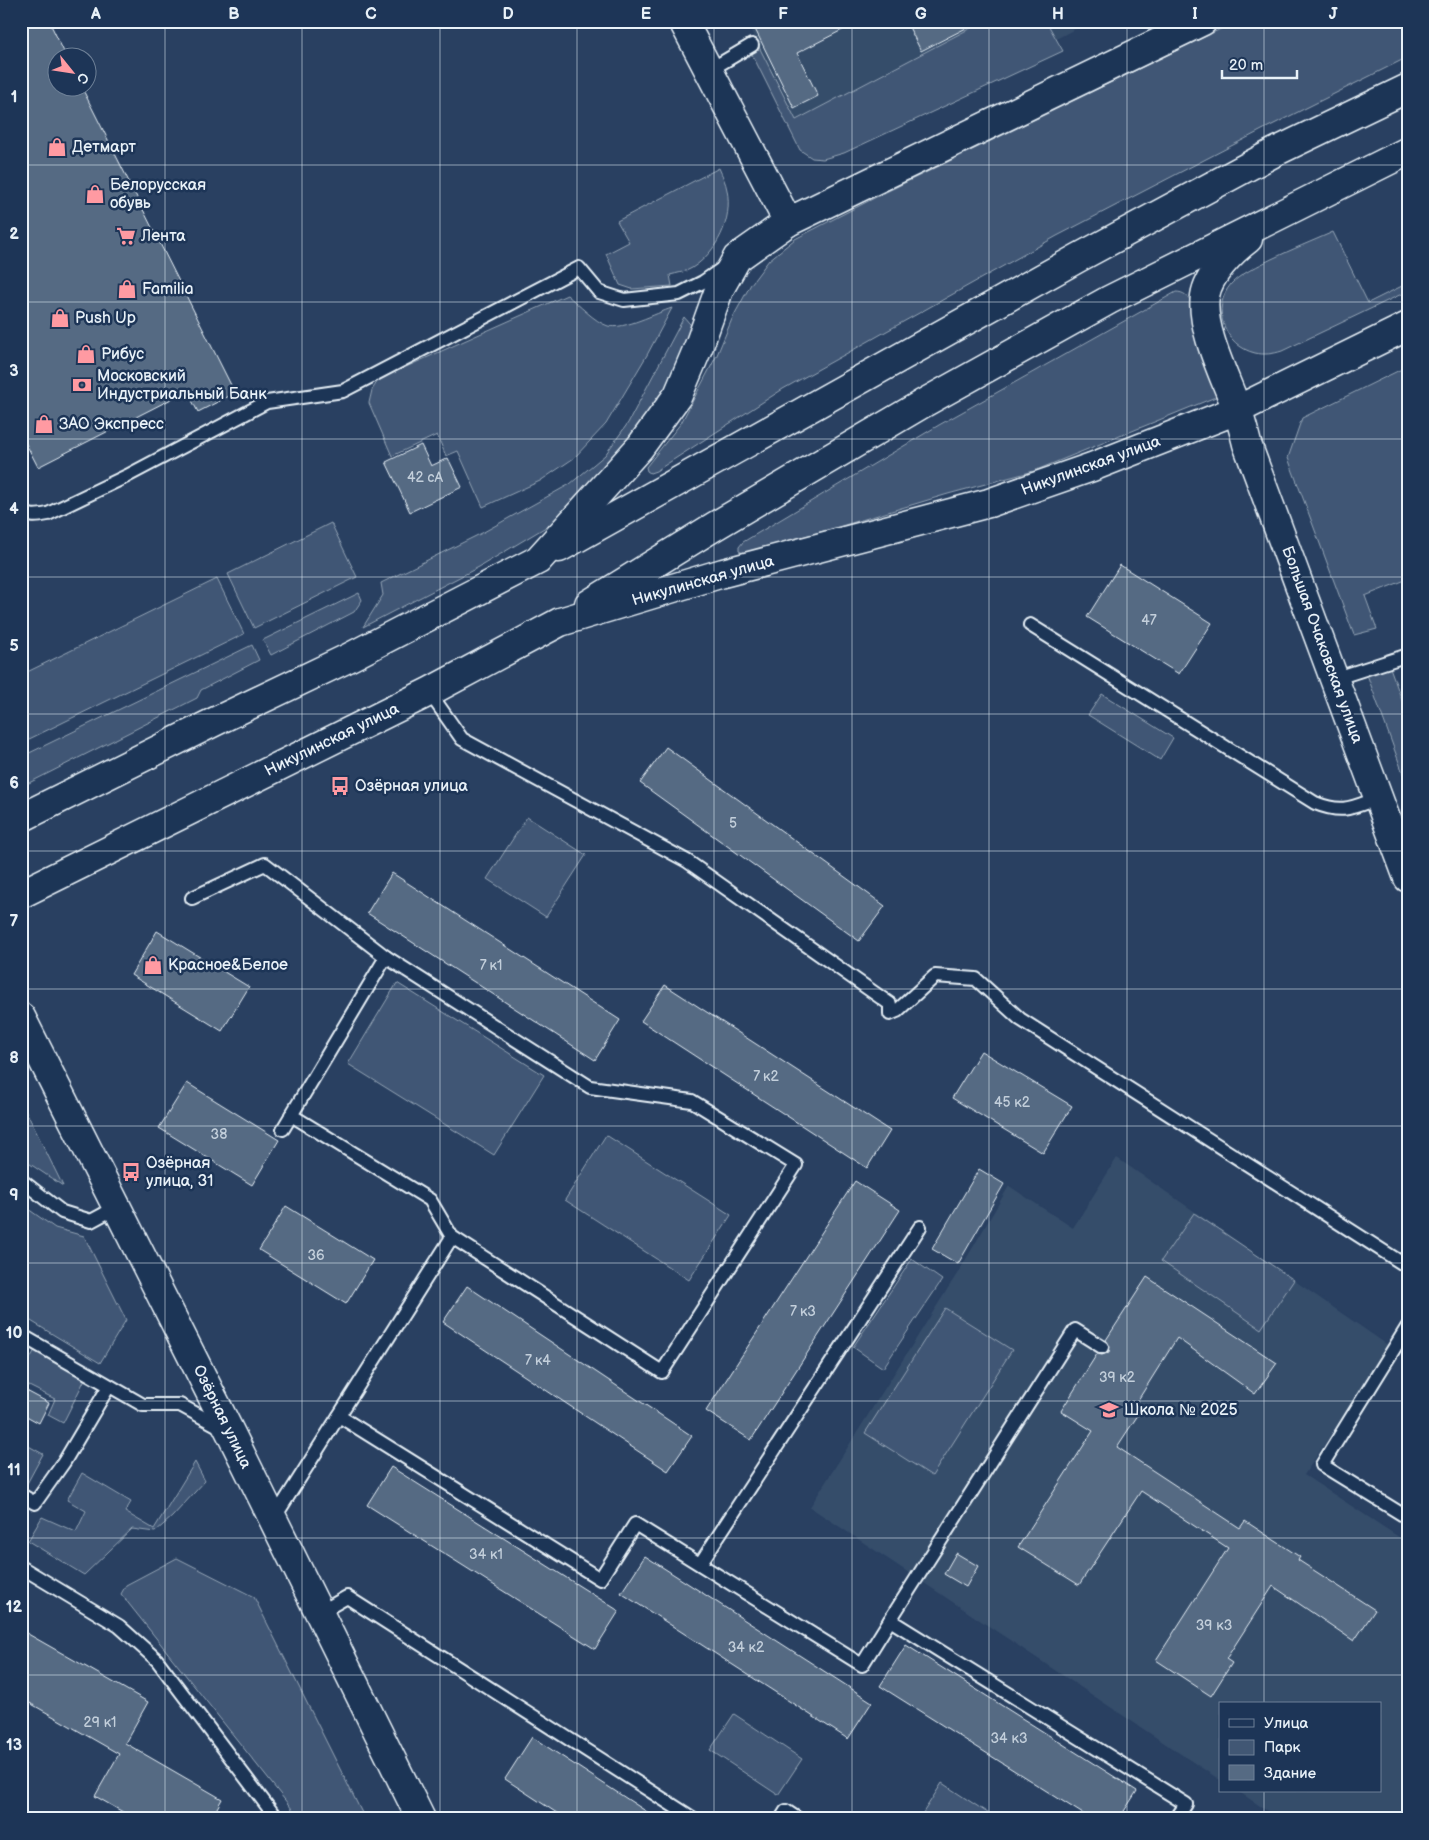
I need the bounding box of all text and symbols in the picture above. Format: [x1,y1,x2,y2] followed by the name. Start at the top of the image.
[90,5,101,24] text: A
[228,5,240,24] text: B
[365,5,377,24] text: C
[502,5,514,24] text: D
[641,5,651,24] text: E
[778,5,788,24] text: F
[915,5,927,24] text: G
[1052,5,1064,24] text: H
[1192,5,1198,24] text: I
[1329,5,1338,24] text: J
[48,48,98,98] north arrow
[1222,48,1296,80] scale bar
[1229,56,1263,75] text: 20 m
[73,70,93,87] text: С
[11,88,17,107] text: 1
[46,136,68,158] shop icon: Детмарт
[72,138,136,157] place label: Детмарт
[110,176,206,213] place label: Белорусская обувь
[84,183,106,205] shop icon: Белорусская обувь
[9,225,19,244] text: 2
[115,225,137,247] supermarket icon: Лента
[140,227,186,246] place label: Лента
[116,278,138,300] shop icon: Familia
[142,280,193,299] place label: Familia
[49,307,71,329] shop icon: Push Up
[75,309,136,328] place label: Push Up
[75,343,97,365] shop icon: Рибус
[101,345,144,364] place label: Рибус
[9,362,19,381] text: 3
[97,367,267,404] place label: Московский Индустриальный Банк
[71,374,93,396] bank icon: Московский Индустриальный Банк
[33,413,55,435] shop icon: ЗАО Экспресс
[59,415,164,434] place label: ЗАО Экспресс
[1019,432,1164,500] street label: Никулинская улица
[407,469,443,486] house number: 42 сА
[9,500,19,519] text: 4
[1277,544,1367,747] street label: Большая Очаковская улица
[630,551,777,610] street label: Никулинская улица
[1141,612,1157,629] house number: 47
[9,637,19,656] text: 5
[262,699,403,781] street label: Никулинская улица
[9,774,19,793] text: 6
[329,775,351,797] bus stop icon: Озёрная улица
[355,777,469,796] place label: Озёрная улица
[729,815,737,832] house number: 5
[10,912,19,931] text: 7
[142,954,164,976] shop icon: Красное&Белое
[168,956,288,975] place label: Красное&Белое
[480,957,502,974] house number: 7 к1
[9,1049,19,1068] text: 8
[753,1068,779,1085] house number: 7 к2
[994,1094,1031,1111] house number: 45 к2
[211,1126,227,1143] house number: 38
[146,1154,214,1191] place label: Озёрная улица, 31
[120,1161,142,1183] bus stop icon: Озёрная улица, 31
[9,1186,19,1205] text: 9
[307,1247,325,1264] house number: 36
[790,1303,816,1320] house number: 7 к3
[6,1324,22,1343] text: 10
[525,1352,551,1369] house number: 7 к4
[189,1362,256,1472] street label: Озёрная улица
[1099,1369,1136,1386] house number: 39 к2
[1098,1399,1120,1421] school or university icon: Школа № 2025
[1124,1401,1238,1420] place label: Школа № 2025
[7,1461,21,1480] text: 11
[469,1546,503,1563] house number: 34 к1
[6,1598,23,1617] text: 12
[1196,1617,1232,1634] house number: 39 к3
[728,1639,765,1656] house number: 34 к2
[1219,1702,1382,1792] legend
[84,1714,117,1731] house number: 29 к1
[1264,1714,1309,1733] text: Улица
[991,1730,1028,1747] house number: 34 к3
[6,1736,22,1755] text: 13
[1264,1738,1301,1757] text: Парк
[1264,1764,1316,1783] text: Здание

